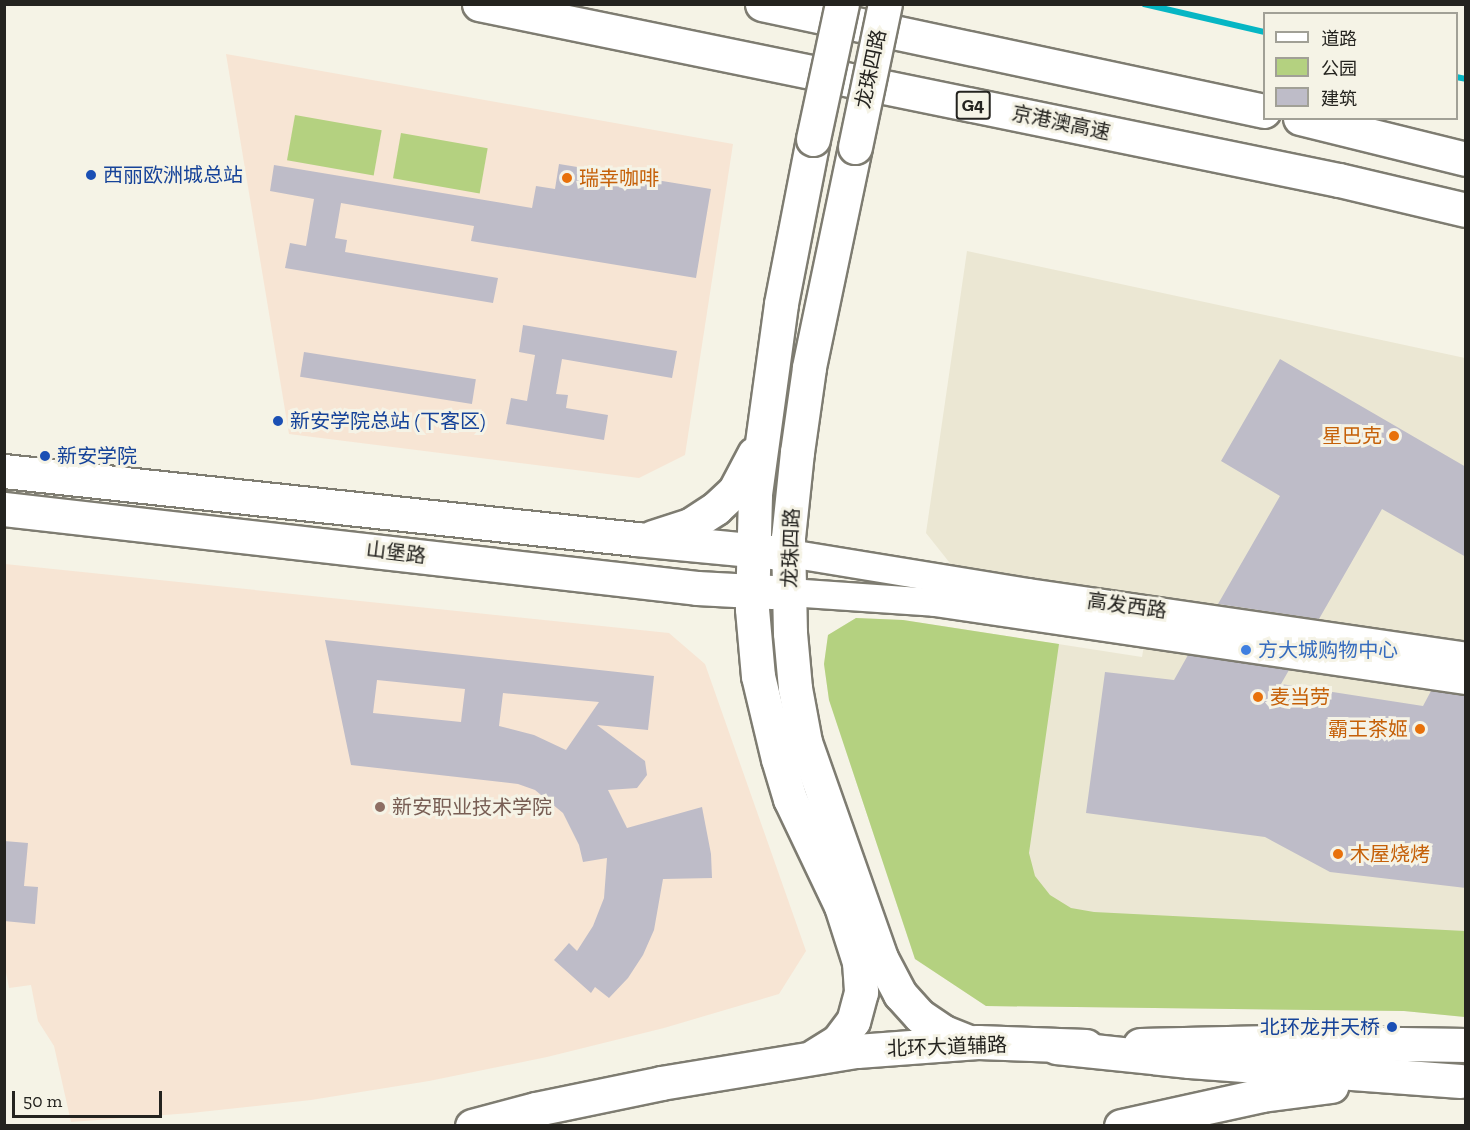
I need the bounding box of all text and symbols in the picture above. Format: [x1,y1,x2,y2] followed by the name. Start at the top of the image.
[1263,12,1458,120] legend
[851,27,891,111] street label: 龙珠四路
[1321,28,1357,50] text: 道路
[1321,58,1357,80] text: 公园
[1321,88,1357,110] text: 建筑
[955,90,991,120] road number: G4
[1010,101,1112,145] street label: 京港澳高速
[103,163,243,187] place label: 西丽欧洲城总站
[579,166,659,190] place label: 瑞幸咖啡
[84,168,98,182] marker: 西丽欧洲城总站
[560,171,574,185] marker: 瑞幸咖啡
[290,409,486,433] place label: 新安学院总站 (下客区)
[271,414,285,428] marker: 新安学院总站 (下客区)
[1322,424,1382,448] place label: 星巴克
[1387,429,1401,443] marker: 星巴克
[57,444,137,468] place label: 新安学院
[38,449,52,463] marker: 新安学院
[778,508,804,588] street label: 龙珠四路
[365,537,427,569] street label: 山堡路
[1086,589,1168,623] street label: 高发西路
[1258,638,1398,662] place label: 方大城购物中心
[1239,643,1253,657] marker: 方大城购物中心
[1270,685,1330,709] place label: 麦当劳
[1251,690,1265,704] marker: 麦当劳
[1328,717,1408,741] place label: 霸王茶姬
[1413,722,1427,736] marker: 霸王茶姬
[392,795,552,819] place label: 新安职业技术学院
[373,800,387,814] marker: 新安职业技术学院
[1350,842,1430,866] place label: 木屋烧烤
[1331,847,1345,861] marker: 木屋烧烤
[1260,1015,1380,1039] place label: 北环龙井天桥
[1385,1020,1399,1034] marker: 北环龙井天桥
[887,1033,1007,1061] street label: 北环大道辅路
[15,1079,165,1117] scale bar
[23,1090,62,1112] text: 50 m

